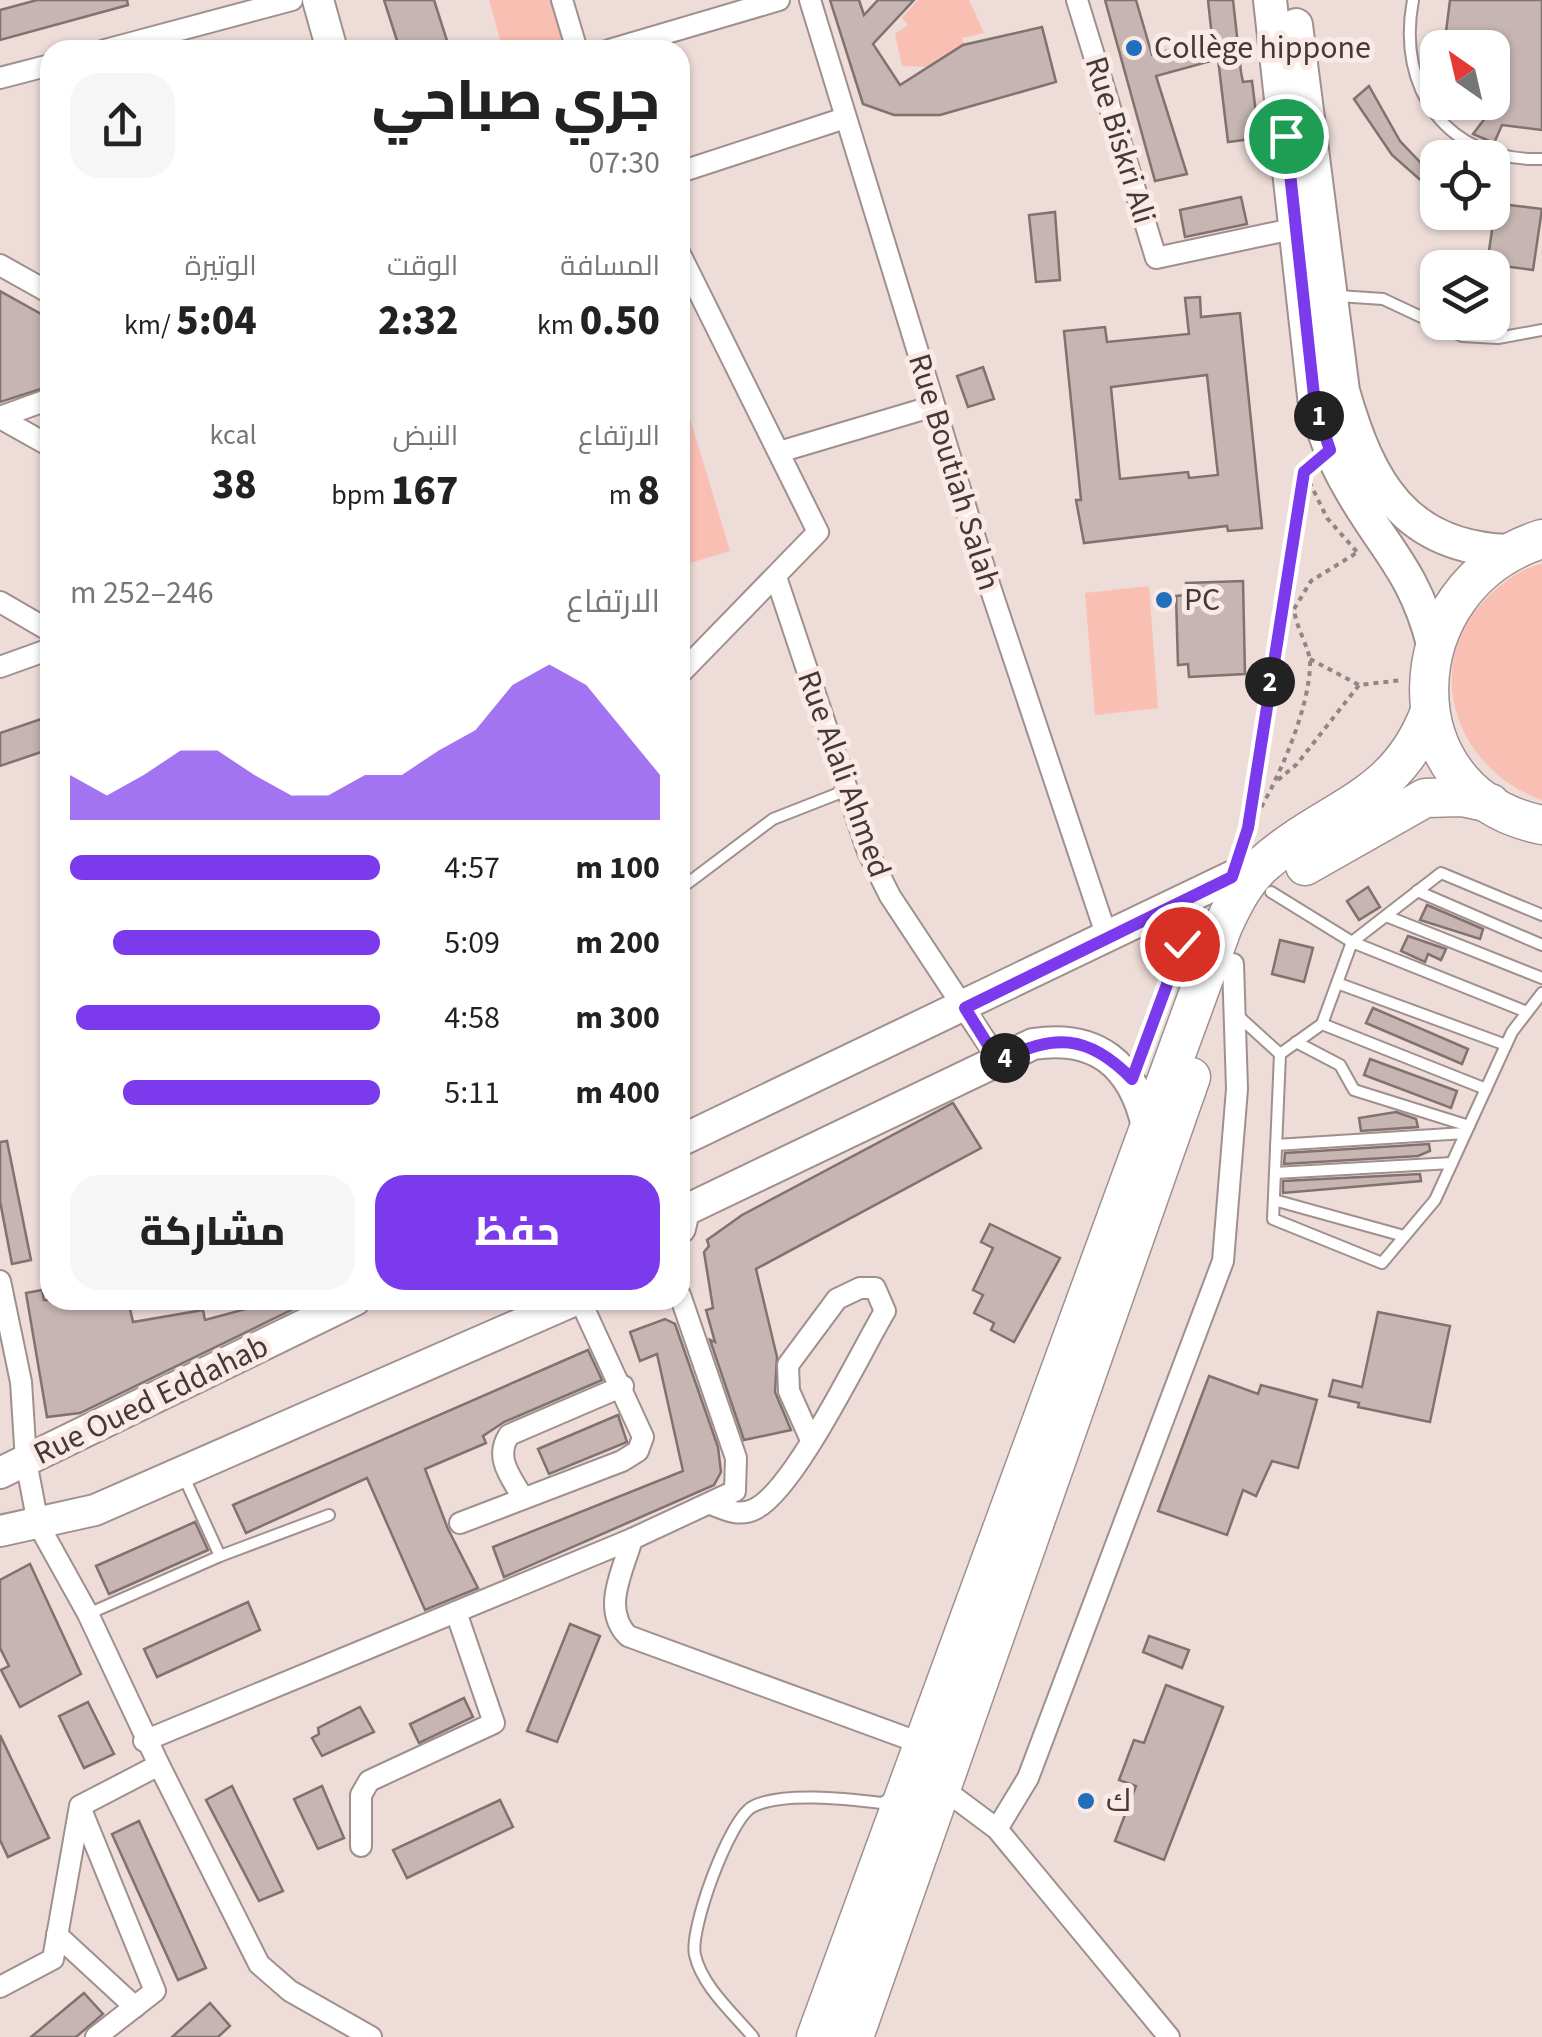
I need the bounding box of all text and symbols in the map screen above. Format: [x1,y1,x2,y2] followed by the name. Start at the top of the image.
[1154,25,1371,71] place label: Collège hippone
[1420,30,1510,120] north arrow
[1420,30,1510,340] map controls
[1123,37,1145,59] marker: Collège hippone
[1073,51,1167,229] street label: Rue Biskri Ali
[372,63,660,141] text: جري صباحي
[70,73,175,178] button: share
[1244,94,1329,179] pin
[1259,109,1314,164] icon: arrive
[588,140,660,186] text: 07:30
[1420,140,1510,230] button: locate
[185,246,257,286] text: الوتيرة
[387,246,458,286] text: الوقت
[560,246,660,286] text: المسافة
[1420,250,1510,340] button: layers
[176,291,257,351] text: 5:04
[378,291,458,351] text: 2:32
[580,291,660,351] text: 0.50
[124,305,176,345] text: /km
[537,305,580,345] text: km
[896,348,1012,596] street label: Rue Boutiah Salah
[1294,391,1344,441] pin: 1
[1312,396,1326,436] text: 1
[210,415,257,455] text: kcal
[392,416,458,456] text: النبض
[578,416,660,456] text: الارتفاع
[212,455,257,515] text: 38
[391,461,458,521] text: 167
[638,461,660,521] text: 8
[331,475,391,515] text: bpm
[609,475,638,515] text: m
[70,570,214,616] text: 246–252 m
[1184,577,1220,623] place label: PC
[566,579,660,625] text: الارتفاع
[1153,589,1175,611] marker: PC
[1245,657,1295,707] pin: 2
[1263,662,1277,702] text: 2
[785,664,903,884] street label: Rue Alali Ahmed
[444,845,500,891] text: 4:57
[575,845,660,891] text: 100 m
[1140,902,1225,987] pin
[1155,917,1210,972] icon: check
[444,920,500,966] text: 5:09
[575,920,660,966] text: 200 m
[444,995,500,1041] text: 4:58
[575,995,660,1041] text: 300 m
[980,1033,1030,1083] pin: 4
[998,1038,1012,1078] text: 4
[444,1070,500,1116] text: 5:11
[575,1070,660,1116] text: 400 m
[70,1175,355,1290] button: مشاركة
[375,1175,660,1290] button: حفظ
[26,1323,276,1477] street label: Rue Oued Eddahab
[1106,1778,1131,1824] place label: ك
[1075,1790,1097,1812] marker: ك

